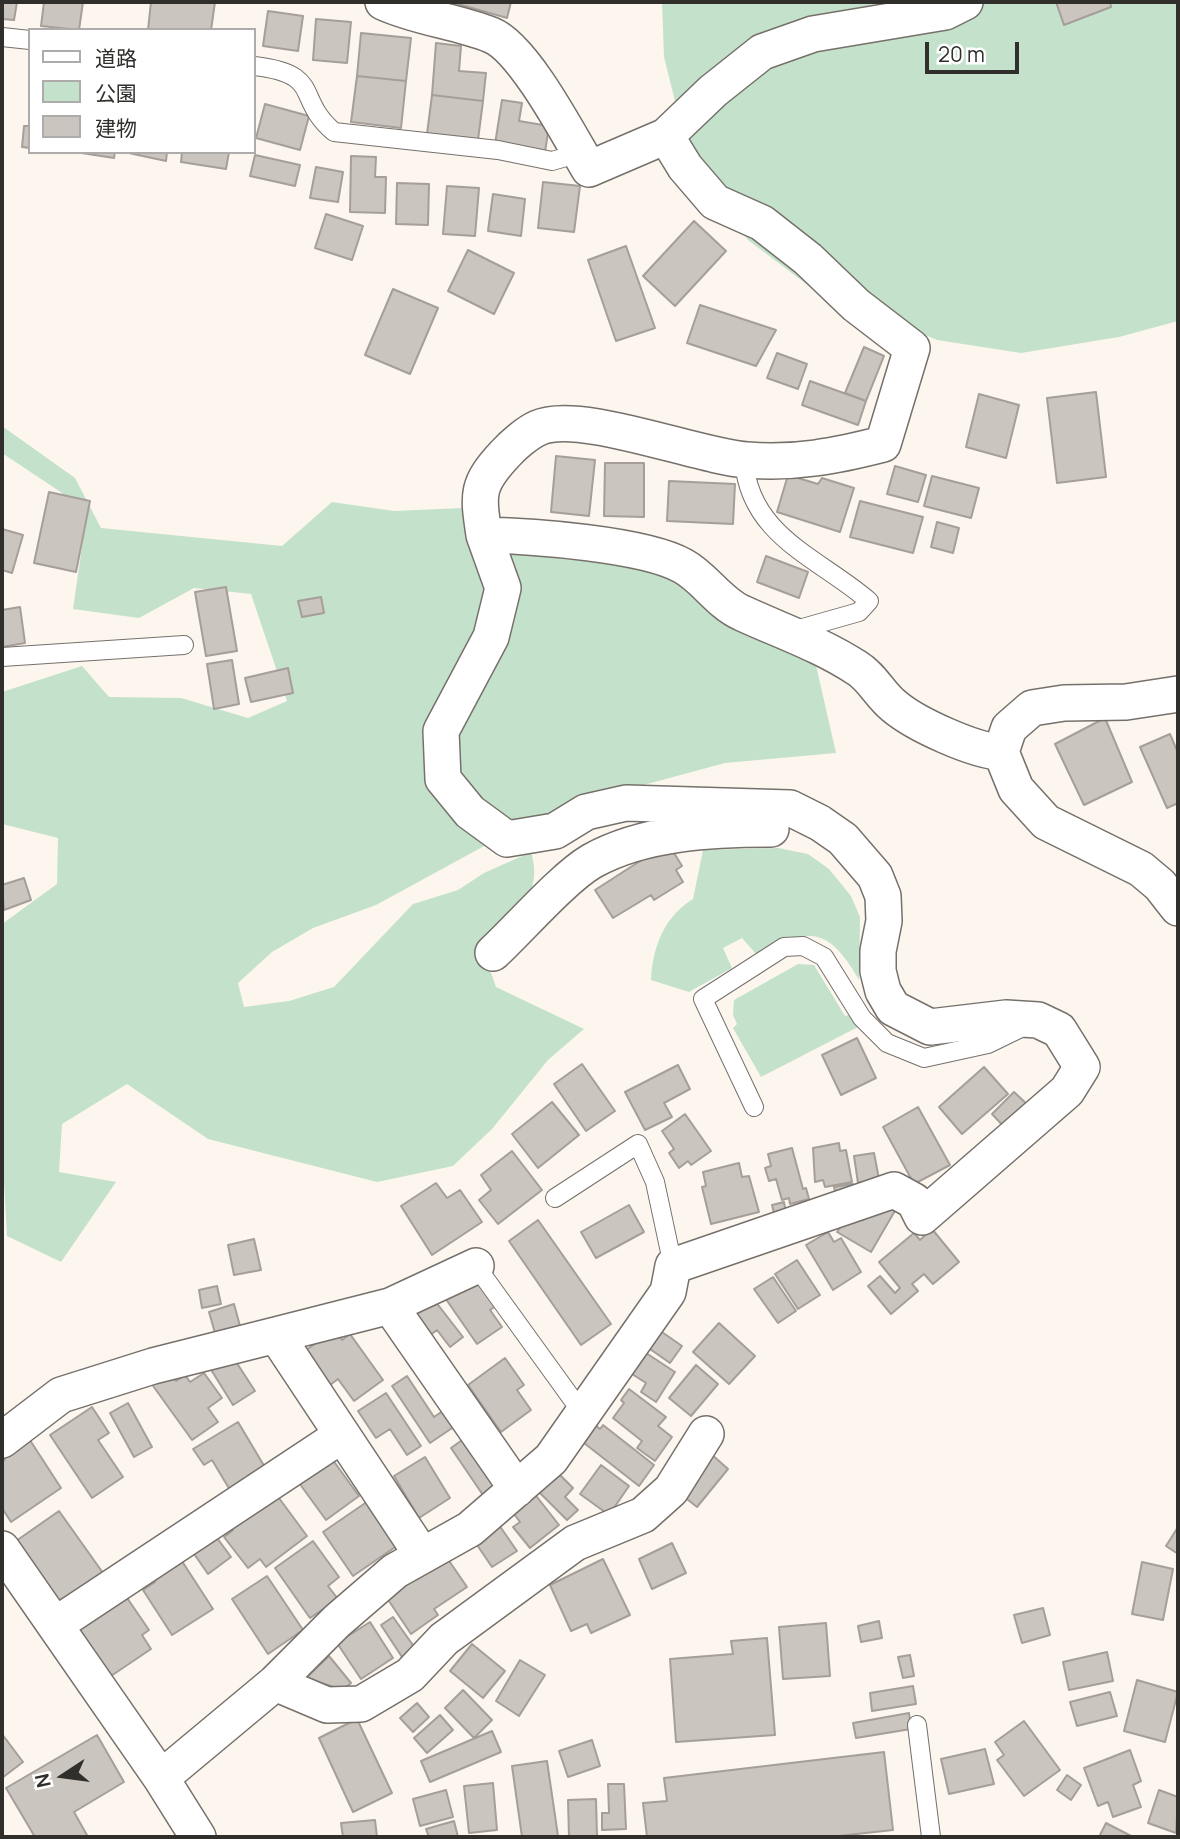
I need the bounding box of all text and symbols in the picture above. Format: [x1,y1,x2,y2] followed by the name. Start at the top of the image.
[28,28,256,154] legend
[928,28,1023,72] scale bar
[938,40,985,68] text: 20 m
[95,44,137,72] text: 道路
[95,79,137,107] text: 公園
[95,114,137,142] text: 建物
[28,1741,98,1811] north arrow
[28,1771,57,1790] text: N

